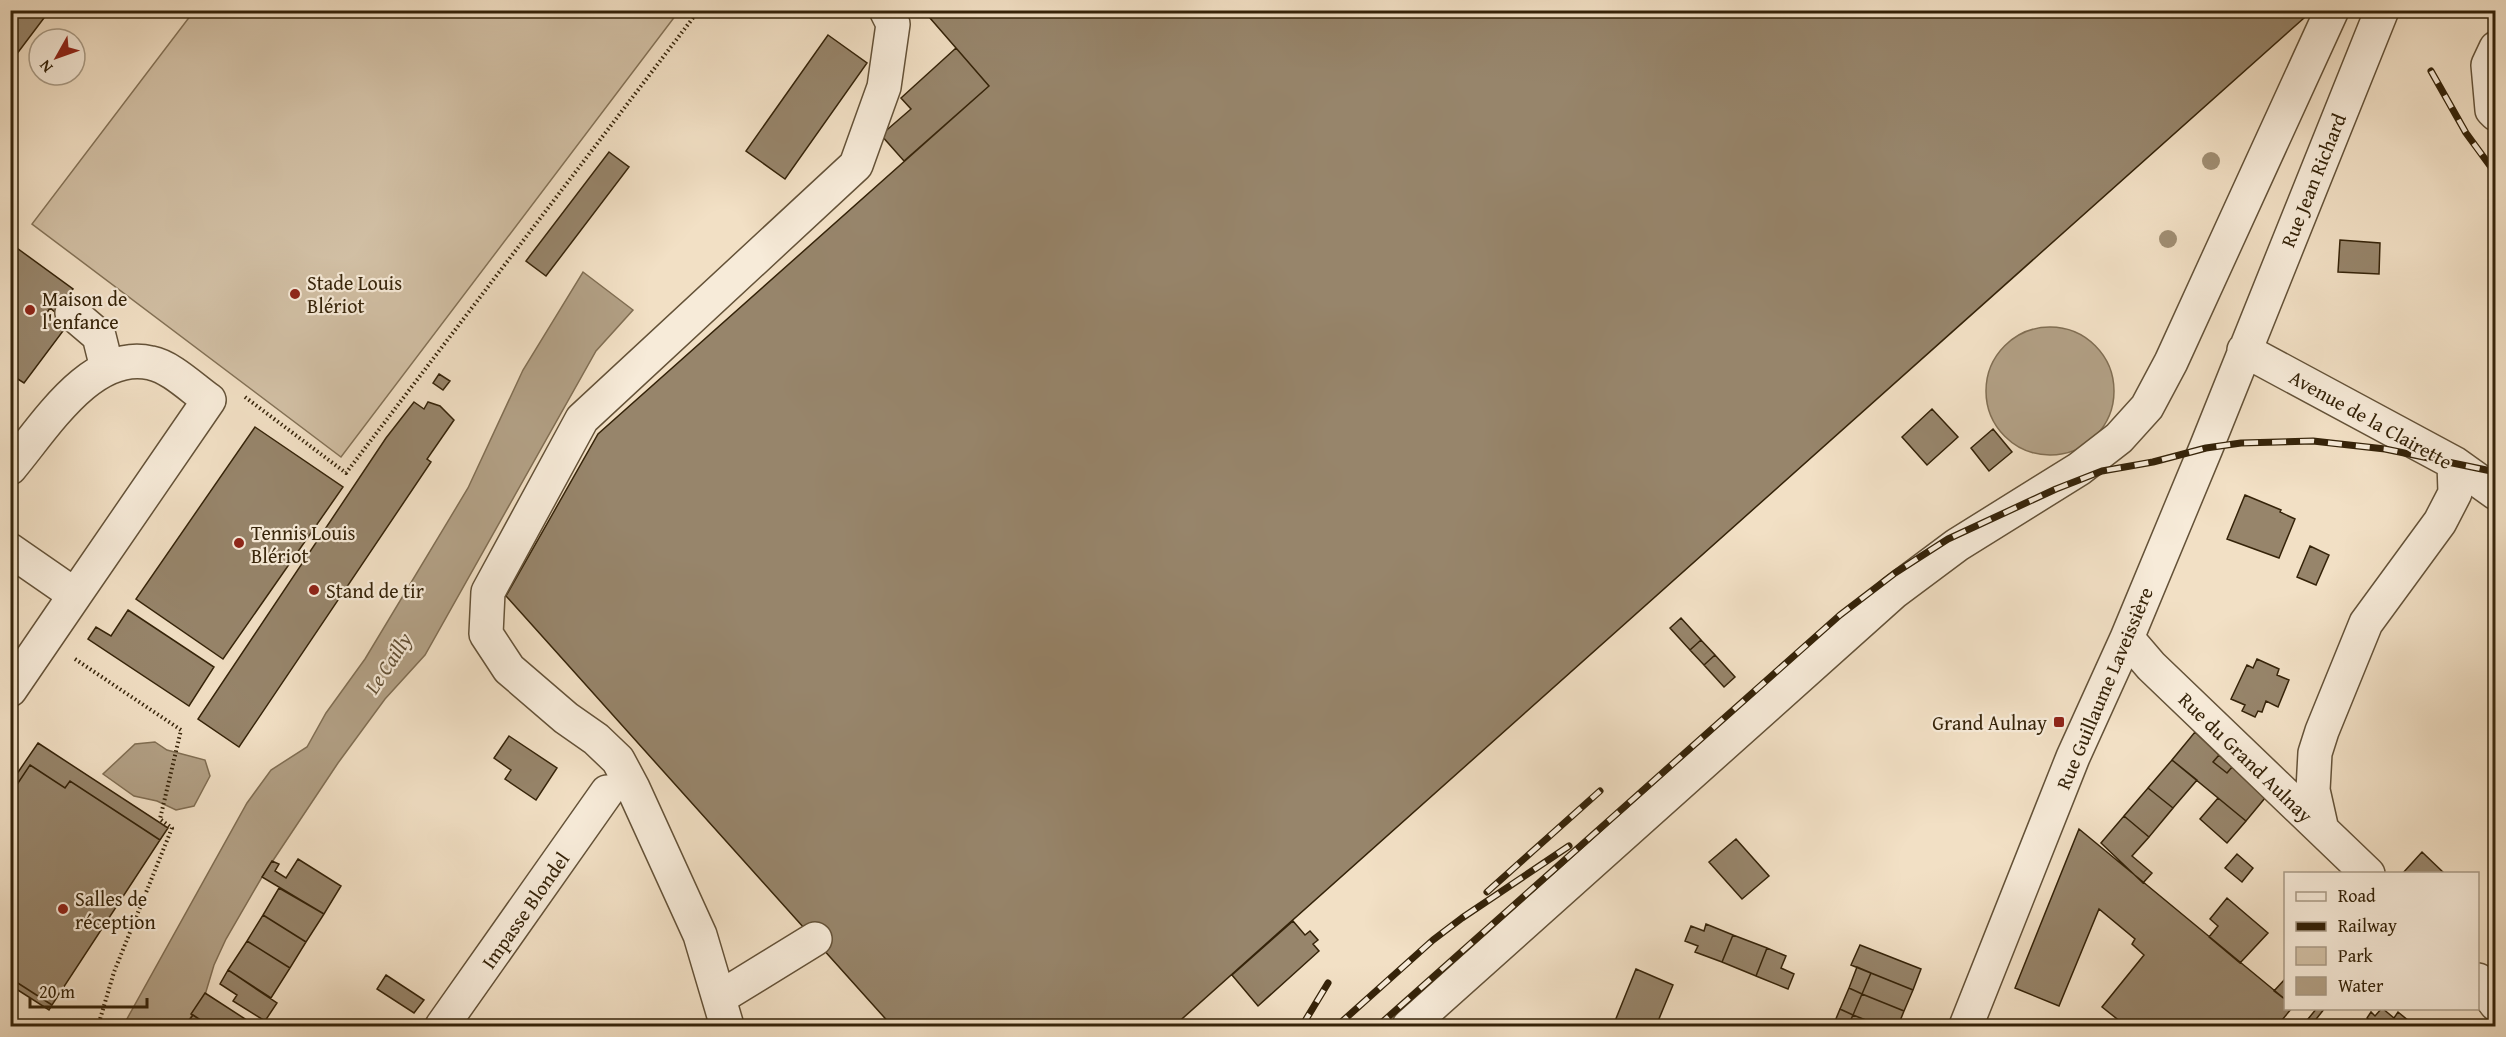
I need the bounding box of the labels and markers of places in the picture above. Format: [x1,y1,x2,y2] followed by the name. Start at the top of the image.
[307,268,402,320] place label: Stade Louis Blériot
[42,284,127,336] place label: Maison de l'enfance
[288,287,302,301] marker: Stade Louis Blériot
[23,303,37,317] marker: Maison de l'enfance
[251,518,356,570] place label: Tennis Louis Blériot
[232,536,246,550] marker: Tennis Louis Blériot
[326,576,424,605] place label: Stand de tir
[307,583,321,597] marker: Stand de tir
[1932,708,2047,737] place label: Grand Aulnay
[2052,715,2066,729] marker: Grand Aulnay
[75,884,156,936] place label: Salles de réception
[56,902,70,916] marker: Salles de réception

